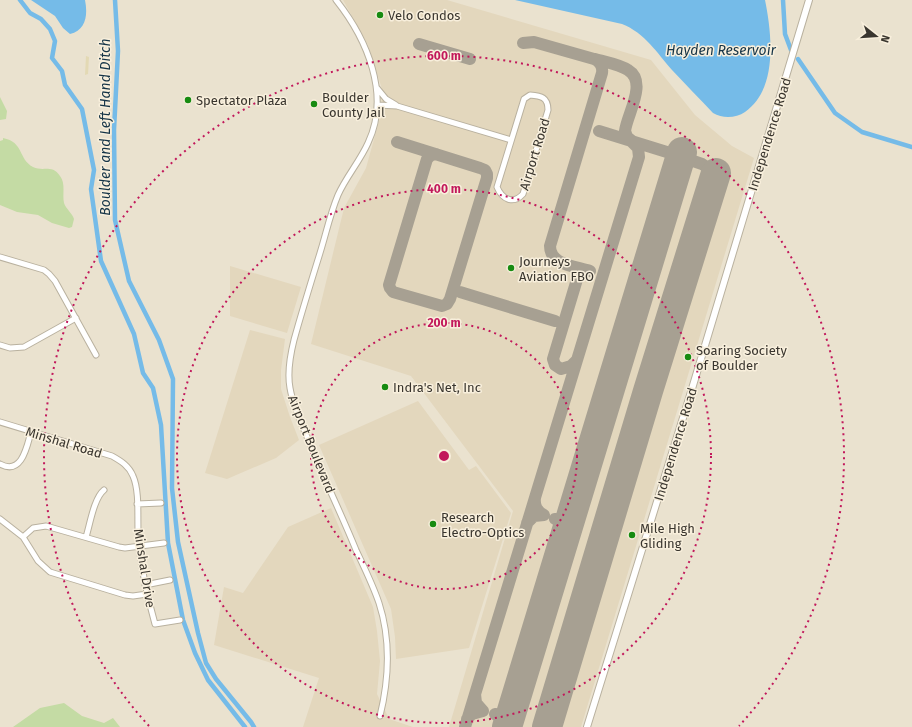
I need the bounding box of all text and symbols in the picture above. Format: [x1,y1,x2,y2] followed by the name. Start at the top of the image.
[388,8,460,23] place label: Velo Condos
[375,10,385,20] marker: Velo Condos
[856,16,896,56] north arrow
[878,33,892,44] text: N
[97,38,114,216] water label: Boulder and Left Hand Ditch
[666,42,777,59] water label: Hayden Reservoir
[427,49,461,63] text: 600 m
[745,76,794,193] street label: Independence Road
[322,90,385,120] place label: Boulder County Jail
[196,93,287,108] place label: Spectator Plaza
[183,95,193,105] marker: Spectator Plaza
[309,99,319,109] marker: Boulder County Jail
[516,116,553,192] street label: Airport Road
[427,182,461,196] text: 400 m
[519,254,594,284] place label: Journeys Aviation FBO
[506,263,516,273] marker: Journeys Aviation FBO
[427,316,461,330] text: 200 m
[696,343,787,373] place label: Soaring Society of Boulder
[683,352,693,362] marker: Soaring Society of Boulder
[393,380,481,395] place label: Indra's Net, Inc
[380,382,390,392] marker: Indra's Net, Inc
[651,386,700,503] street label: Independence Road
[285,393,338,495] street label: Airport Boulevard
[24,424,104,461] street label: Minshal Road
[437,449,451,463] centre of rings
[441,510,524,540] place label: Research Electro-Optics
[428,519,438,529] marker: Research Electro-Optics
[640,521,695,551] place label: Mile High Gliding
[131,528,158,609] street label: Minshal Drive
[627,530,637,540] marker: Mile High Gliding

